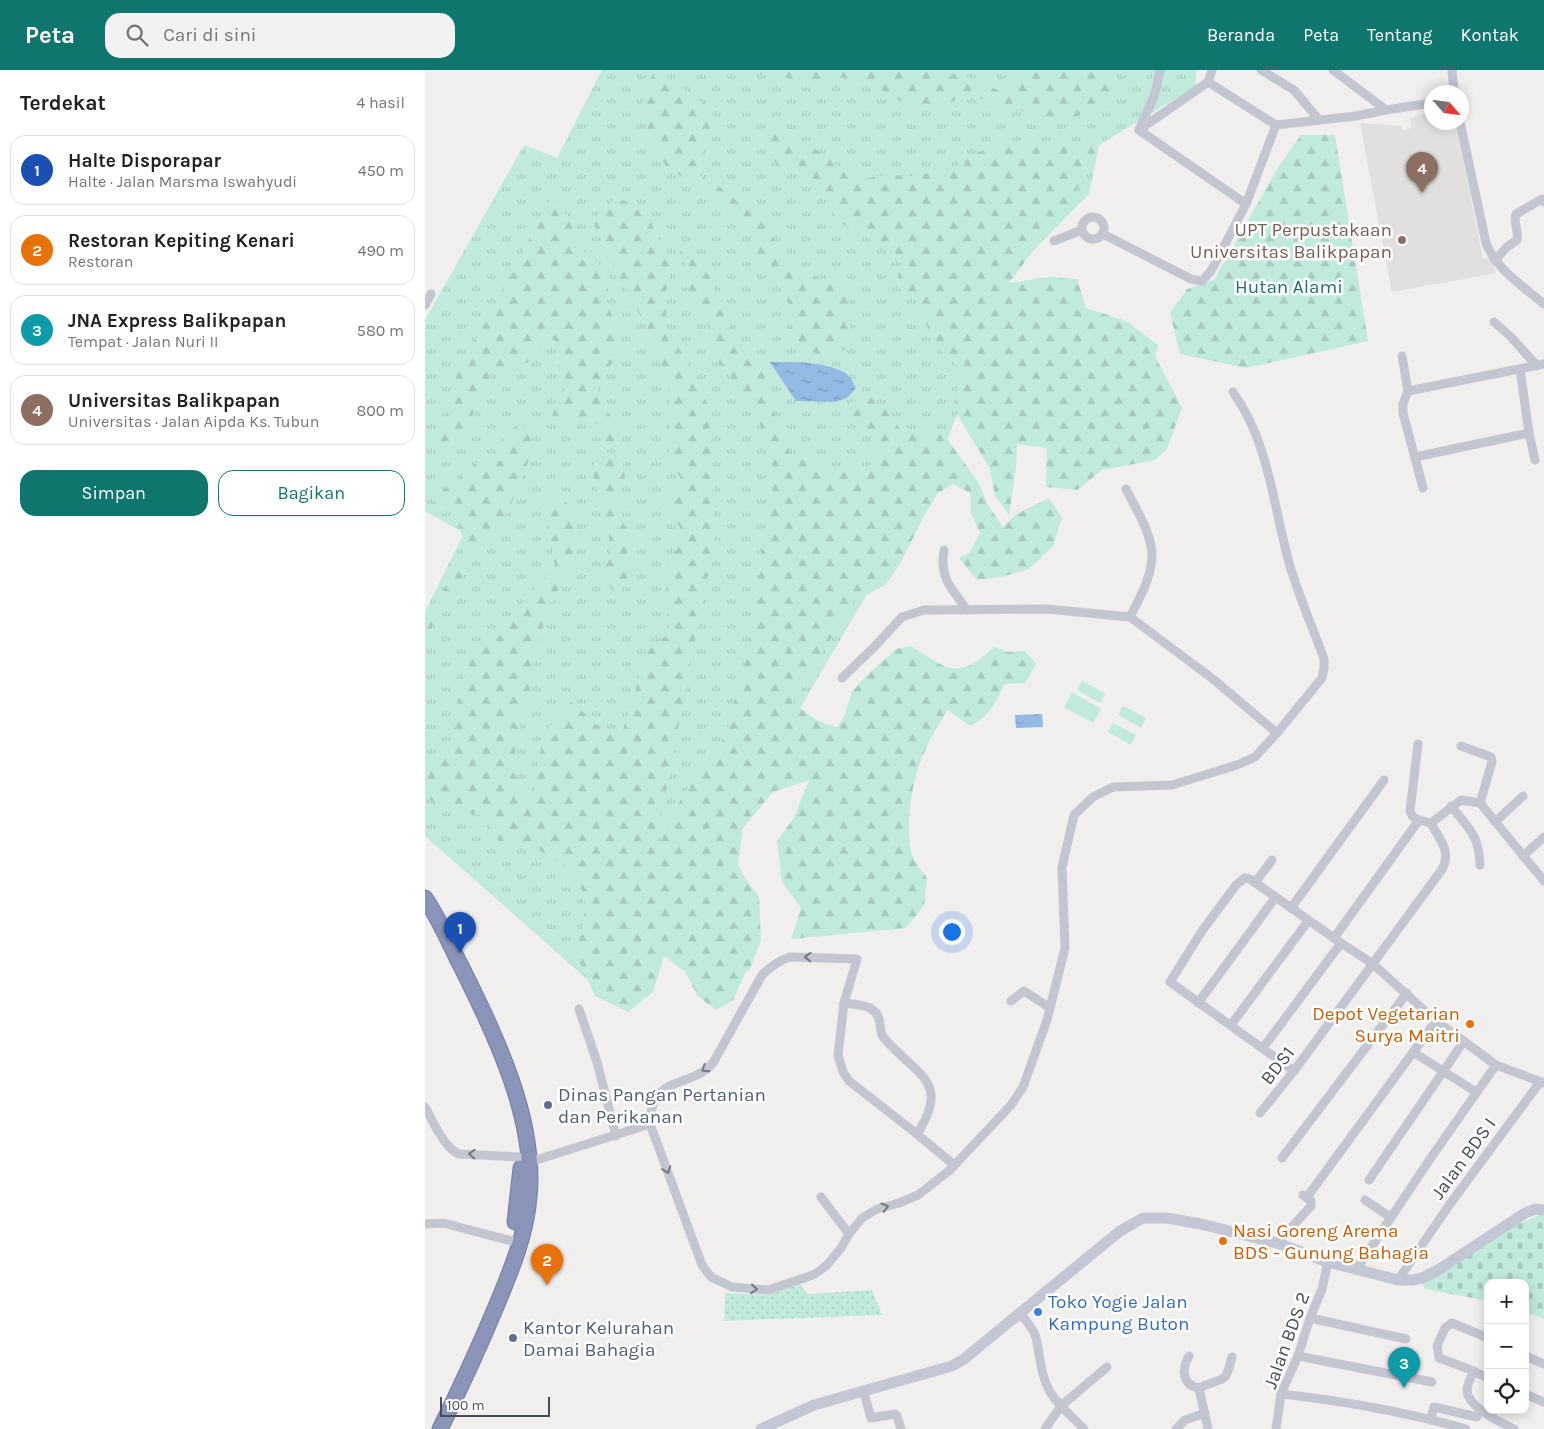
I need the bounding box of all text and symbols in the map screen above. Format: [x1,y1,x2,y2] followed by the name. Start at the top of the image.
[105,13,455,58] search box
[25,21,75,49] text: Peta
[123,21,151,49] icon: search
[163,24,257,46] text: Cari di sini
[1207,24,1275,46] text: Beranda
[1303,24,1339,46] text: Peta
[1367,24,1433,46] text: Tentang
[1461,24,1519,46] text: Kontak
[1424,85,1469,130] north arrow
[20,91,106,115] text: Terdekat
[356,93,405,112] text: 4 hasil
[68,150,221,172] text: Halte Disporapar
[1406,152,1438,193] pin: 4
[34,161,40,180] text: 1
[358,161,404,180] text: 450 m
[68,172,297,191] text: Halte · Jalan Marsma Iswahyudi
[1190,219,1392,263] place label: UPT Perpustakaan Universitas Balikpapan
[68,230,295,252] text: Restoran Kepiting Kenari
[1396,234,1408,246] marker: UPT Perpustakaan Universitas Balikpapan
[32,241,42,260] text: 2
[358,241,404,260] text: 490 m
[68,252,133,271] text: Restoran
[1235,276,1343,298] park label: Hutan Alami
[68,310,286,332] text: JNA Express Balikpapan
[32,321,42,340] text: 3
[357,321,404,340] text: 580 m
[68,332,219,351] text: Tempat · Jalan Nuri II
[68,390,280,412] text: Universitas Balikpapan
[32,401,42,420] text: 4
[356,401,404,420] text: 800 m
[68,412,319,431] text: Universitas · Jalan Aipda Ks. Tubun
[20,470,208,516] button: Simpan
[218,470,405,516] button: Bagikan
[444,912,476,953] pin: 1
[939,919,965,945] your location
[804,952,812,963] one-way arrow
[1312,1003,1460,1047] place label: Depot Vegetarian Surya Maitri
[1464,1018,1476,1030] marker: Depot Vegetarian Surya Maitri
[1256,1042,1299,1089] street label: BDS1
[701,1063,711,1072] one-way arrow
[558,1084,766,1128] place label: Dinas Pangan Pertanian dan Perikanan
[542,1099,554,1111] marker: Dinas Pangan Pertanian dan Perikanan
[1427,1113,1501,1204] street label: Jalan BDS I
[468,1149,476,1160] one-way arrow
[661,1165,671,1173] one-way arrow
[880,1203,888,1213] one-way arrow
[1233,1220,1429,1264] place label: Nasi Goreng Arema BDS - Gunung Bahagia
[1217,1235,1229,1247] marker: Nasi Goreng Arema BDS - Gunung Bahagia
[531,1244,563,1285] pin: 2
[1484,1279,1529,1414] map controls
[1484,1279,1529,1324] button: +
[751,1283,759,1294] one-way arrow
[1259,1289,1315,1392] street label: Jalan BDS 2
[1048,1291,1189,1335] place label: Toko Yogie Jalan Kampung Buton
[1032,1306,1044,1318] marker: Toko Yogie Jalan Kampung Buton
[523,1317,674,1361] place label: Kantor Kelurahan Damai Bahagia
[1484,1324,1529,1369] button: −
[507,1332,519,1344] marker: Kantor Kelurahan Damai Bahagia
[1388,1347,1420,1388] pin: 3
[1484,1369,1529,1414] button: locate
[440,1394,550,1417] scale bar
[447,1397,485,1414] text: 100 m

